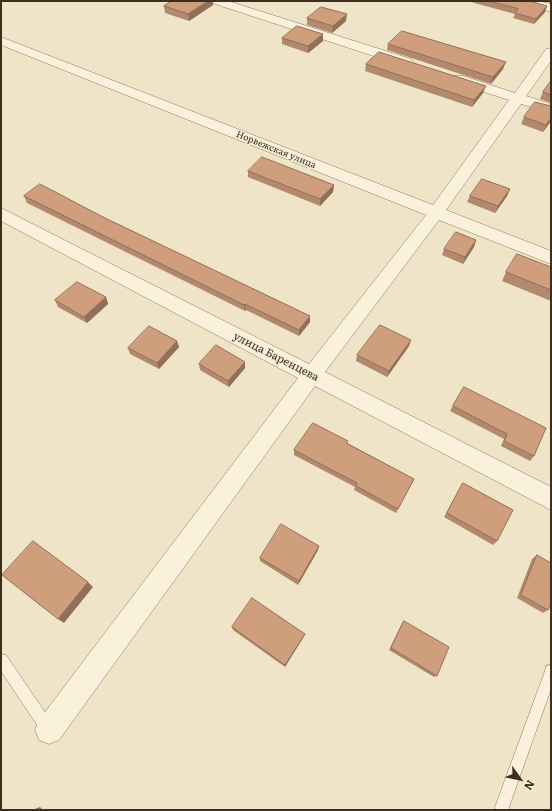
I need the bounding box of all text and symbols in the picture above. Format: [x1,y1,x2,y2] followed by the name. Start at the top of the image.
[234,129,318,171] street label: Норвежская улица
[231,330,321,384] street label: улица Баренцева
[500,759,540,799] north arrow
[521,777,539,794] text: N

